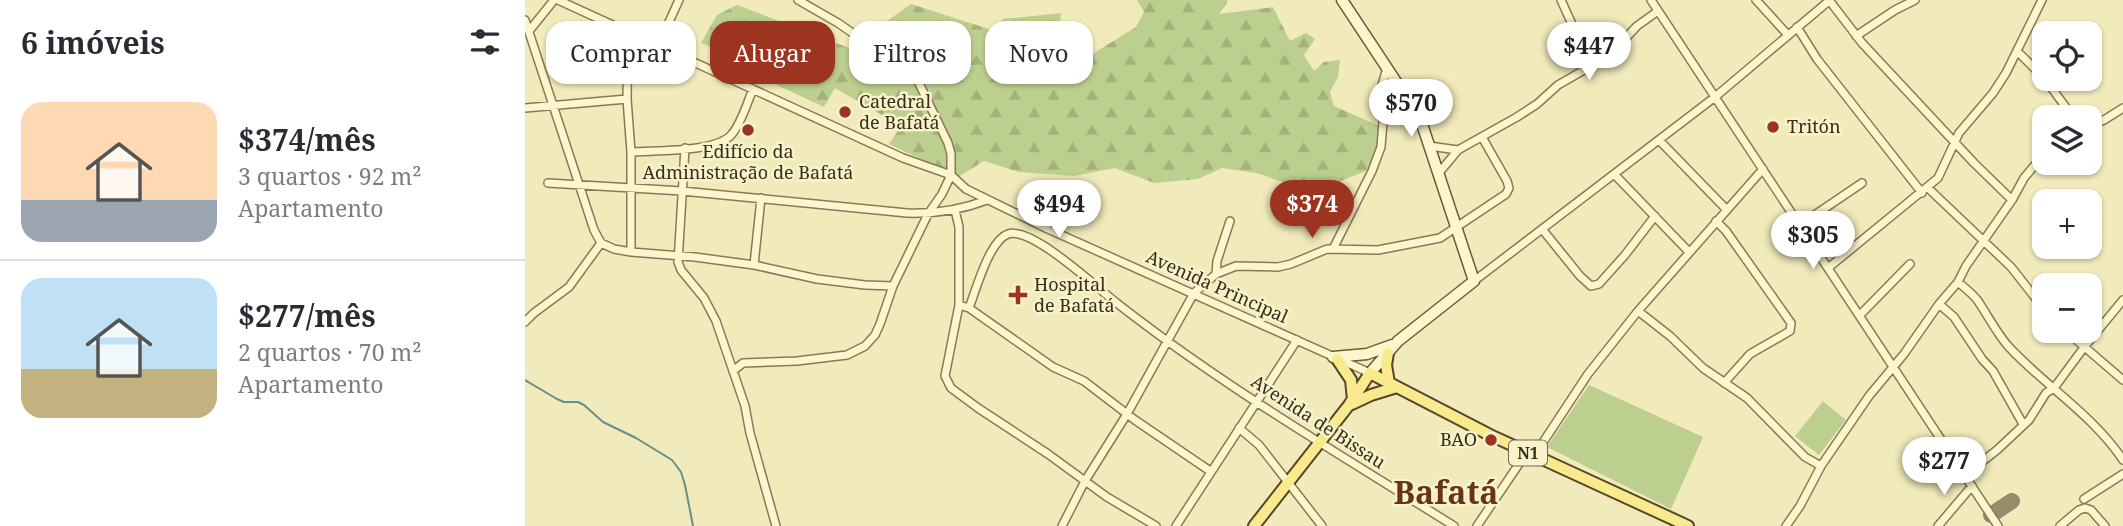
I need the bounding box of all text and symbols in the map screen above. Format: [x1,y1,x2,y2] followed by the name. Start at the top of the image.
[546,21,696,84] chip: Comprar
[710,21,835,84] chip: Alugar
[849,21,971,84] chip: Filtros
[985,21,1093,84] chip: Novo
[2032,21,2102,343] map controls
[2032,21,2102,91] button: locate
[21,22,165,63] text: 6 imóveis
[1548,22,1630,82] pin: $447
[466,23,504,61] icon: filters
[1563,29,1615,61] text: $447
[1370,80,1452,139] pin: $570
[1385,86,1437,118] text: $570
[859,89,940,134] place label: Catedral de Bafatá
[837,104,853,120] marker: Catedral de Bafatá
[2032,105,2102,175] button: layers
[1787,114,1841,138] place label: Tritón
[238,119,376,160] text: $374/mês
[1765,119,1781,135] marker: Tritón
[740,122,756,138] marker: Edifício da Administração de Bafatá
[77,130,161,214] icon: home
[643,139,853,184] place label: Edifício da Administração de Bafatá
[238,160,421,192] text: 3 quartos · 92 m²
[1018,180,1100,240] pin: $494
[1271,180,1353,240] pin: $374
[1033,187,1085,219] text: $494
[1286,187,1338,219] text: $374
[2032,189,2102,259] button: +
[238,192,383,224] text: Apartamento
[1772,212,1854,271] pin: $305
[1787,218,1839,250] text: $305
[1143,244,1293,328] street label: Avenida Principal
[1034,272,1115,317] place label: Hospital de Bafatá
[2032,273,2102,343] button: −
[1008,285,1028,305] marker: Hospital de Bafatá
[238,295,376,336] text: $277/mês
[77,306,161,390] icon: home
[238,336,421,368] text: 2 quartos · 70 m²
[238,368,383,400] text: Apartamento
[1247,369,1391,474] street label: Avenida de Bissau
[1440,427,1477,451] place label: BAO
[1483,432,1499,448] marker: BAO
[1903,438,1985,497] pin: $277
[1509,440,1547,466] road number: N1
[1918,444,1970,476] text: $277
[1393,470,1499,513] district label: Bafatá

